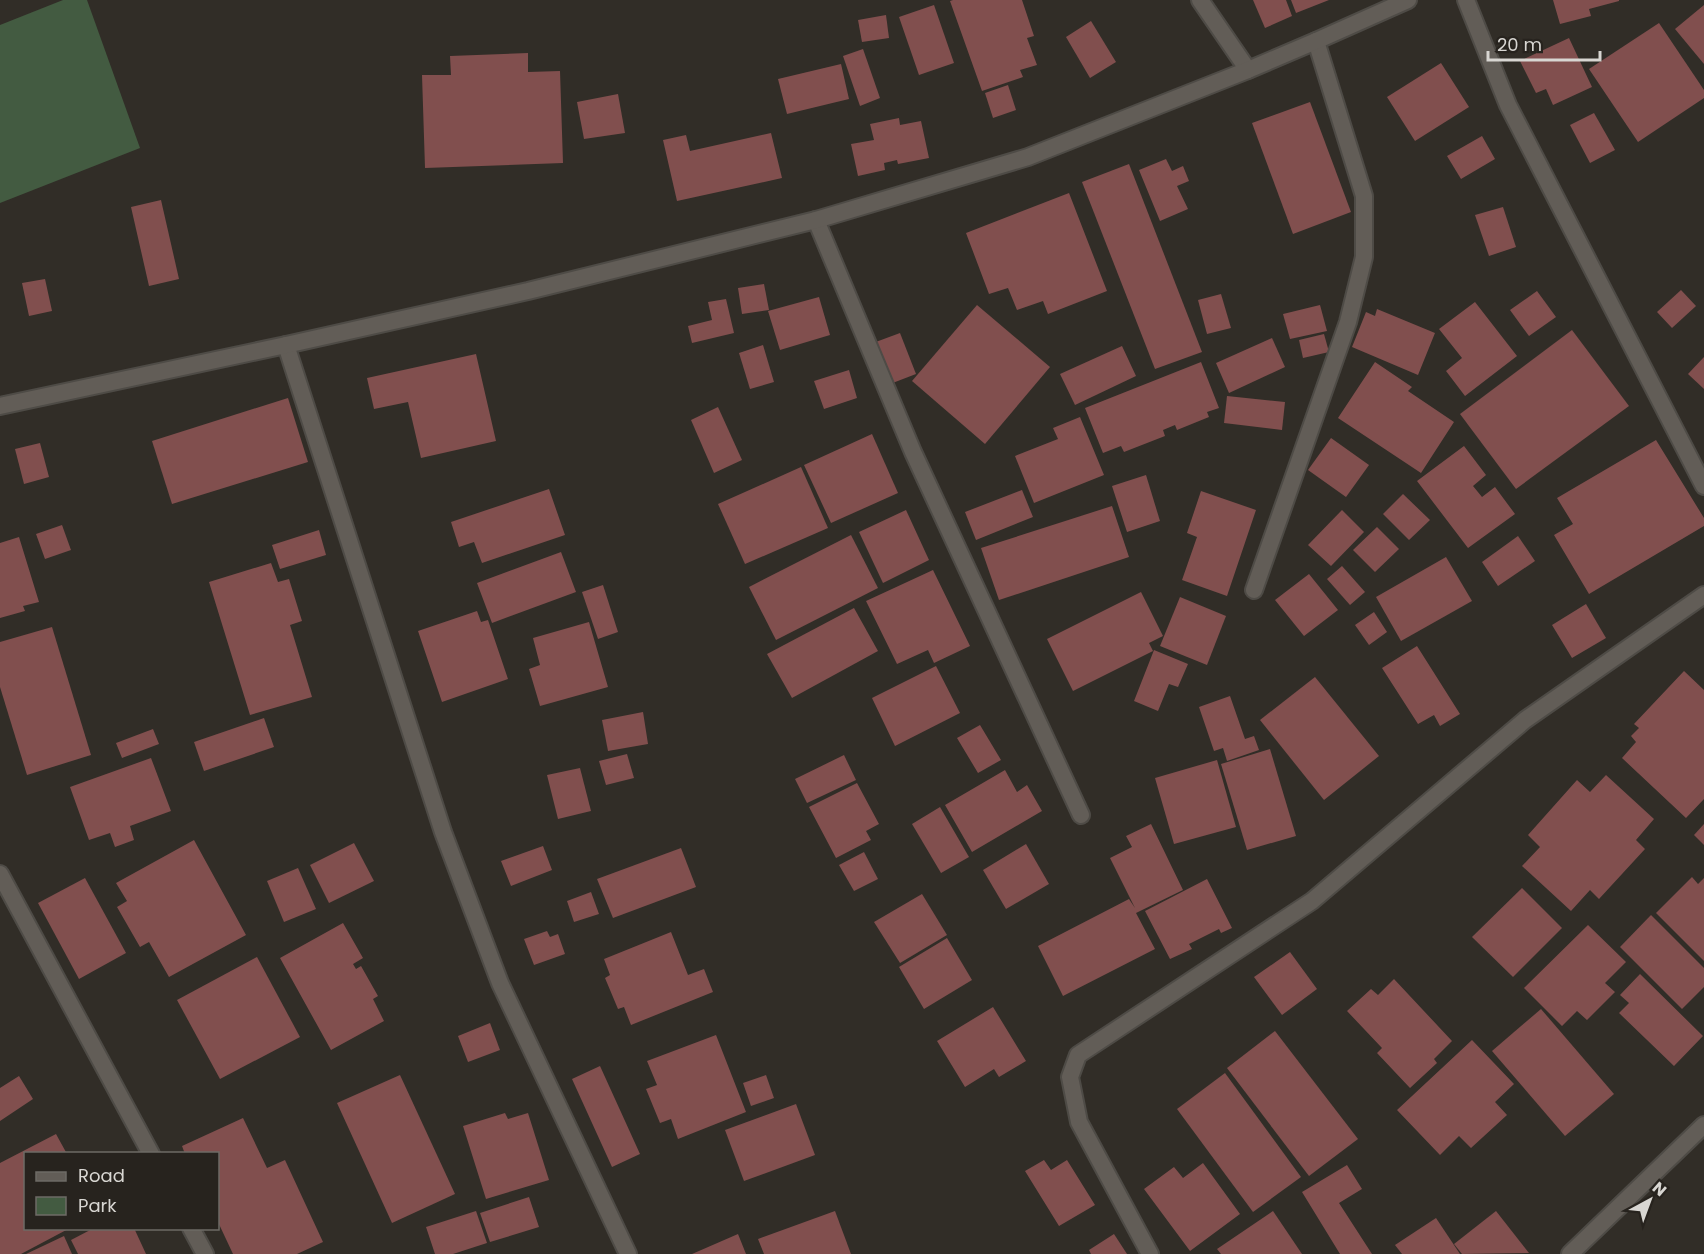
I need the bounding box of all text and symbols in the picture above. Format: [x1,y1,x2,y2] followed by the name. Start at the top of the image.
[1488,24,1600,62] scale bar
[1497,32,1542,57] text: 20 m
[24,1152,219,1230] legend
[78,1163,125,1188] text: Road
[1620,1170,1680,1230] north arrow
[1647,1176,1672,1202] text: N
[78,1193,117,1218] text: Park

